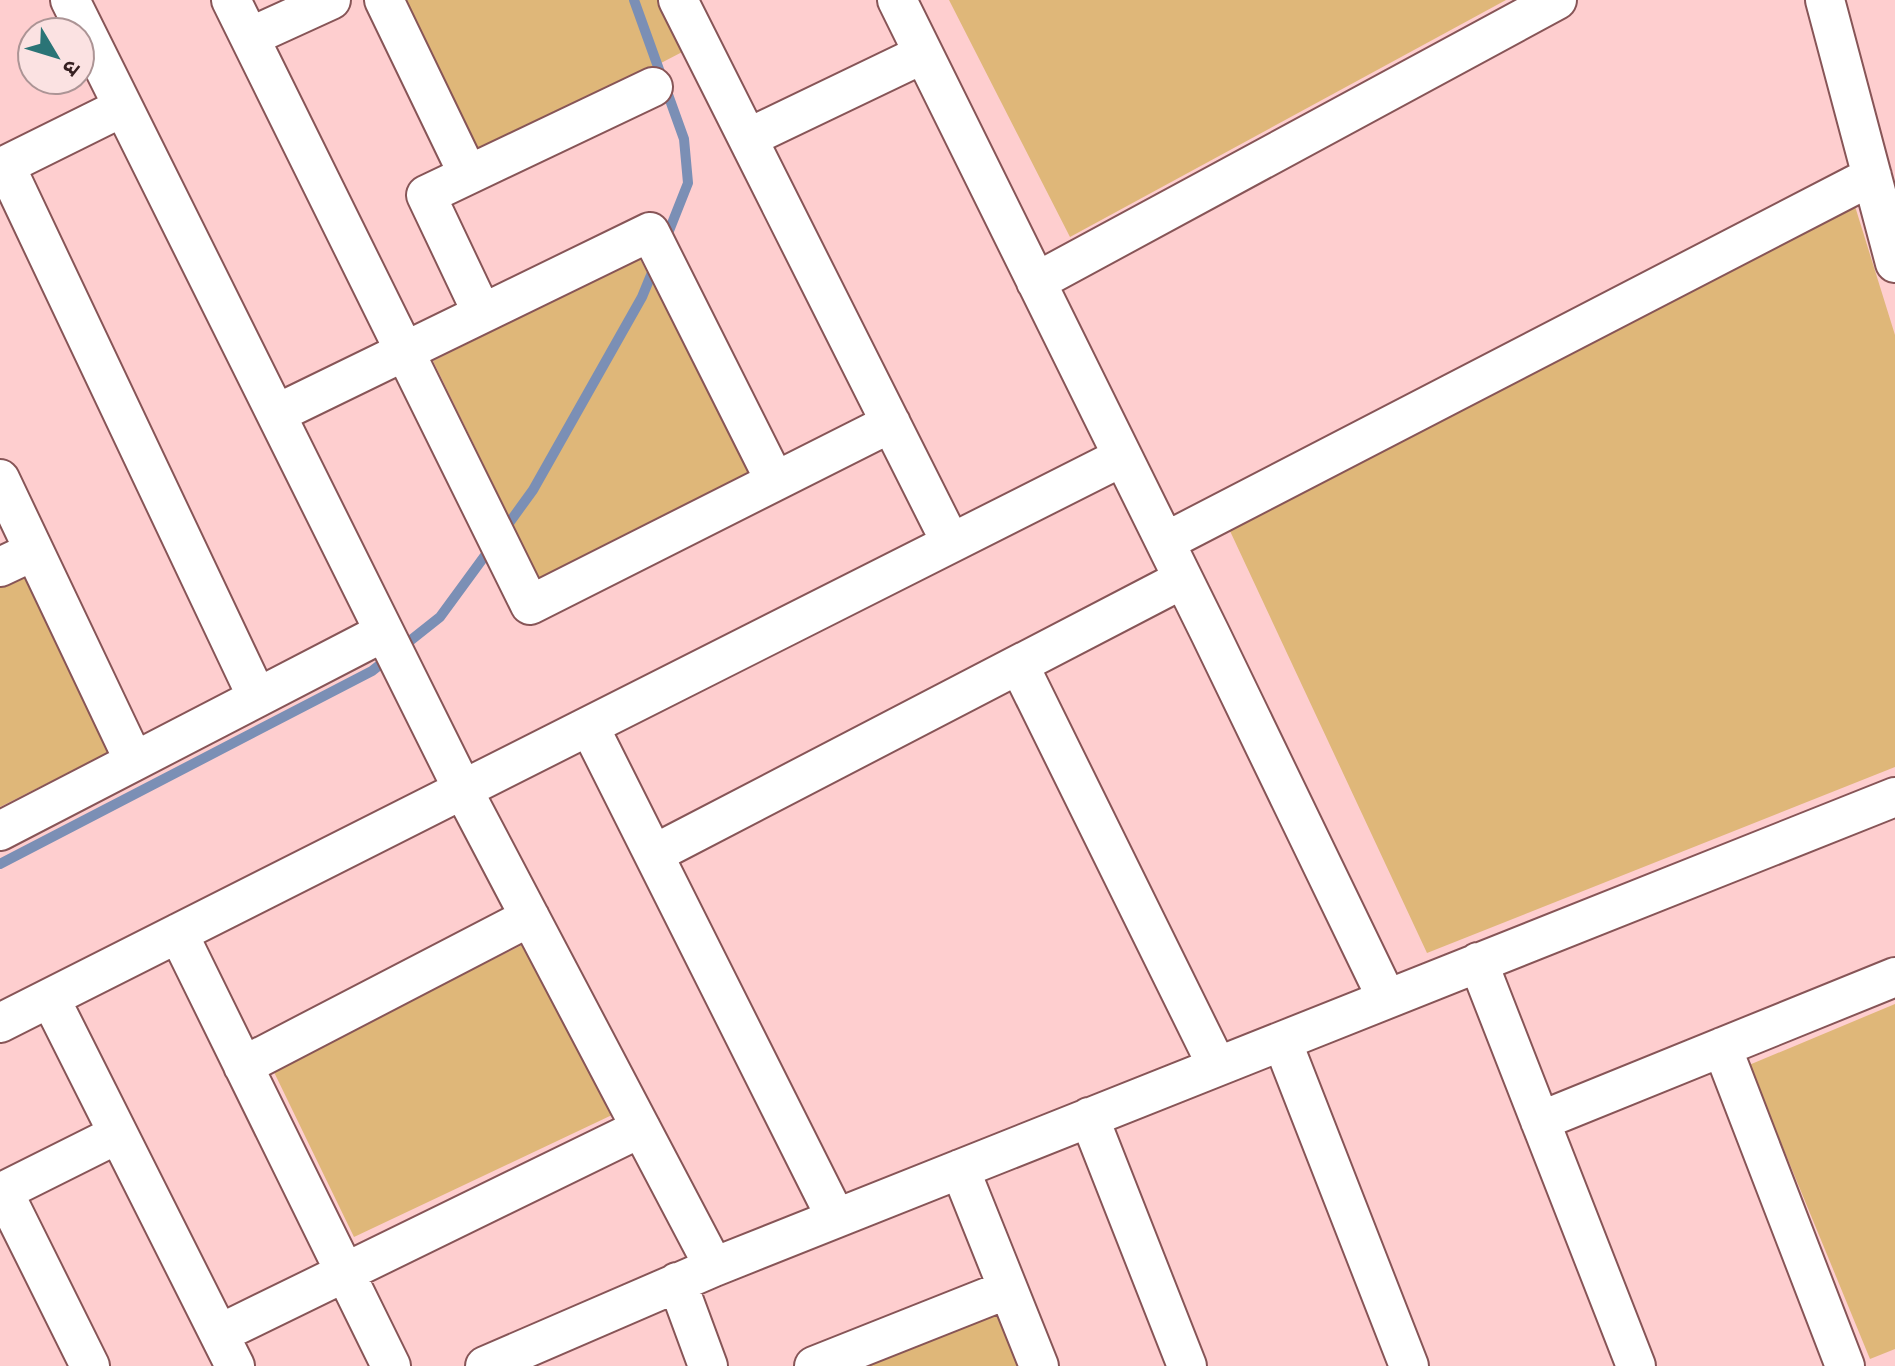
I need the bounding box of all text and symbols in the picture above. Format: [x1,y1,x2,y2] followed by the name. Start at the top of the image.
[16,16,96,96] north arrow
[56,55,88,84] text: उ

